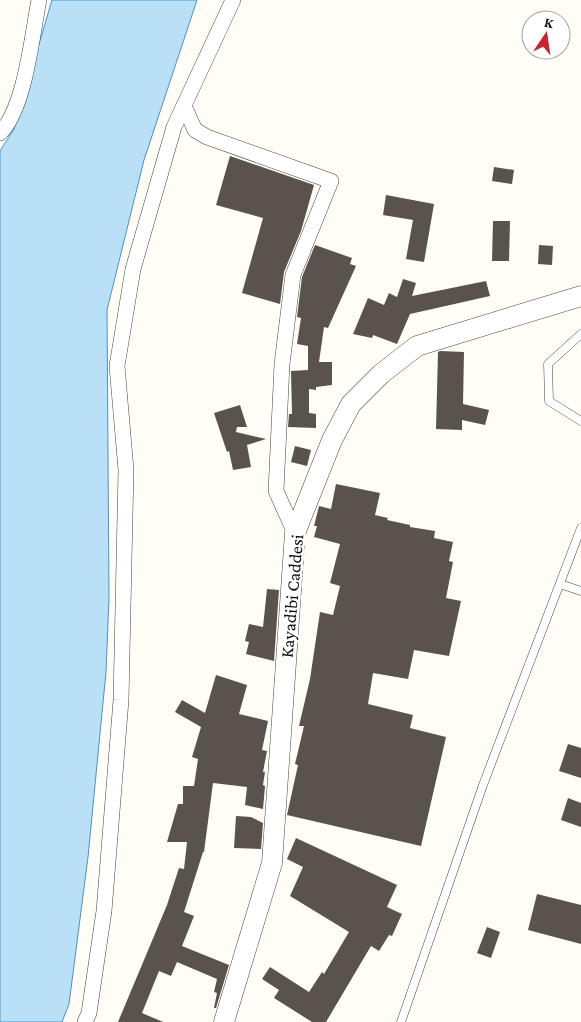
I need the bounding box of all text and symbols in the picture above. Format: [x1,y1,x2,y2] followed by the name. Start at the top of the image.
[521,10,571,60] north arrow
[543,14,556,31] text: K
[277,533,307,659] street label: Kayadibi Caddesi

